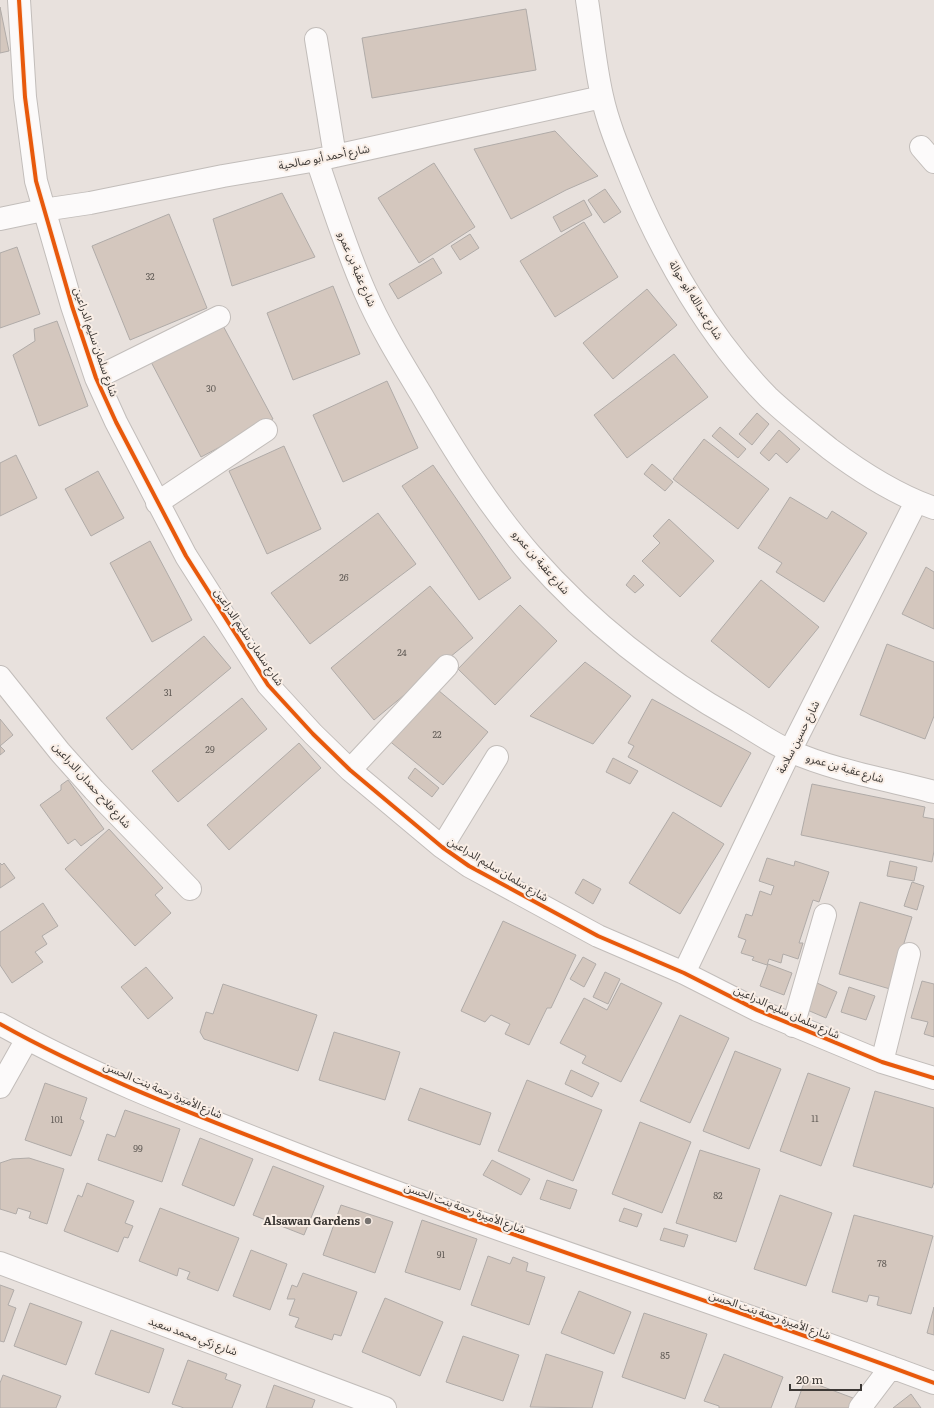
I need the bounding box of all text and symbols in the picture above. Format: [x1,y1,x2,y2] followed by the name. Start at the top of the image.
[277,139,371,174] street label: شارع أحمد أبو صالحية
[334,229,381,309] street label: شارع عقبة بن عمرو
[665,257,728,343] street label: شارع عبدالله أبو حوالة
[145,269,155,283] house number: 32
[69,285,123,399] street label: شارع سلمان سليم الدراعين
[206,381,216,395] house number: 30
[509,526,574,598] street label: شارع عقبة بن عمرو
[339,570,349,584] house number: 26
[209,584,289,690] street label: شارع سلمان سليم الدراعين
[397,645,407,659] house number: 24
[164,685,173,699] house number: 31
[772,697,823,776] street label: شارع حسين سلامة
[432,727,442,741] house number: 22
[49,738,136,832] street label: شارع فلاح حمدان الدراعين
[205,742,215,756] house number: 29
[804,748,886,787] street label: شارع عقبة بن عمرو
[444,832,552,906] street label: شارع سلمان سليم الدراعين
[731,980,843,1044] street label: شارع سلمان سليم الدراعين
[101,1057,226,1122] street label: شارع الأميرة رحمة بنت الحسن
[811,1111,819,1125] house number: 11
[51,1112,64,1126] house number: 101
[133,1141,143,1155] house number: 99
[402,1178,529,1238] street label: شارع الأميرة رحمة بنت الحسن
[713,1188,723,1202] house number: 82
[264,1212,360,1228] place label: Alsawan Gardens
[363,1216,373,1226] marker: Alsawan Gardens
[437,1247,446,1261] house number: 91
[877,1256,887,1270] house number: 78
[707,1286,834,1344] street label: شارع الأميرة رحمة بنت الحسن
[146,1312,240,1361] street label: شارع زكي محمد سعيد
[660,1348,670,1362] house number: 85
[790,1366,861,1392] scale bar
[796,1370,823,1388] text: 20 m

